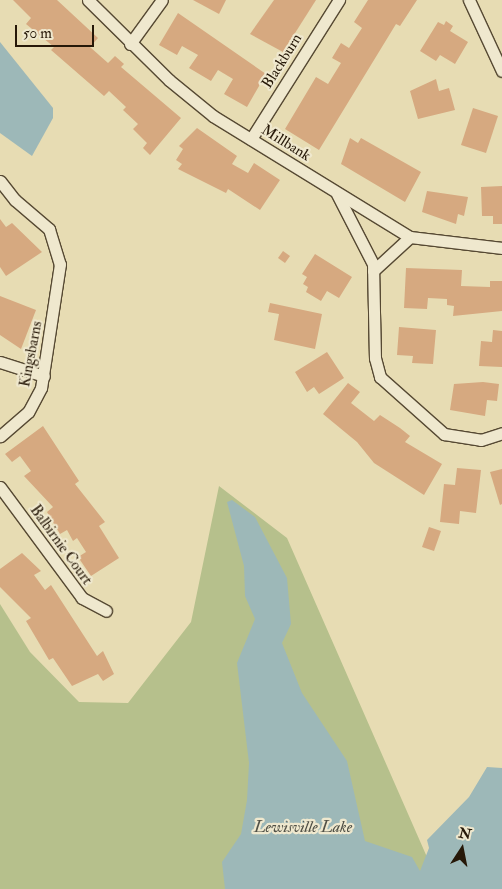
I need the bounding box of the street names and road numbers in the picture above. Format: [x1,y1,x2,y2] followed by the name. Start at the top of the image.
[258,30,306,92] street label: Blackburn
[258,121,314,165] street label: Millbank
[16,320,46,388] street label: Kingsbarns
[26,502,96,588] street label: Balbirnie Court

